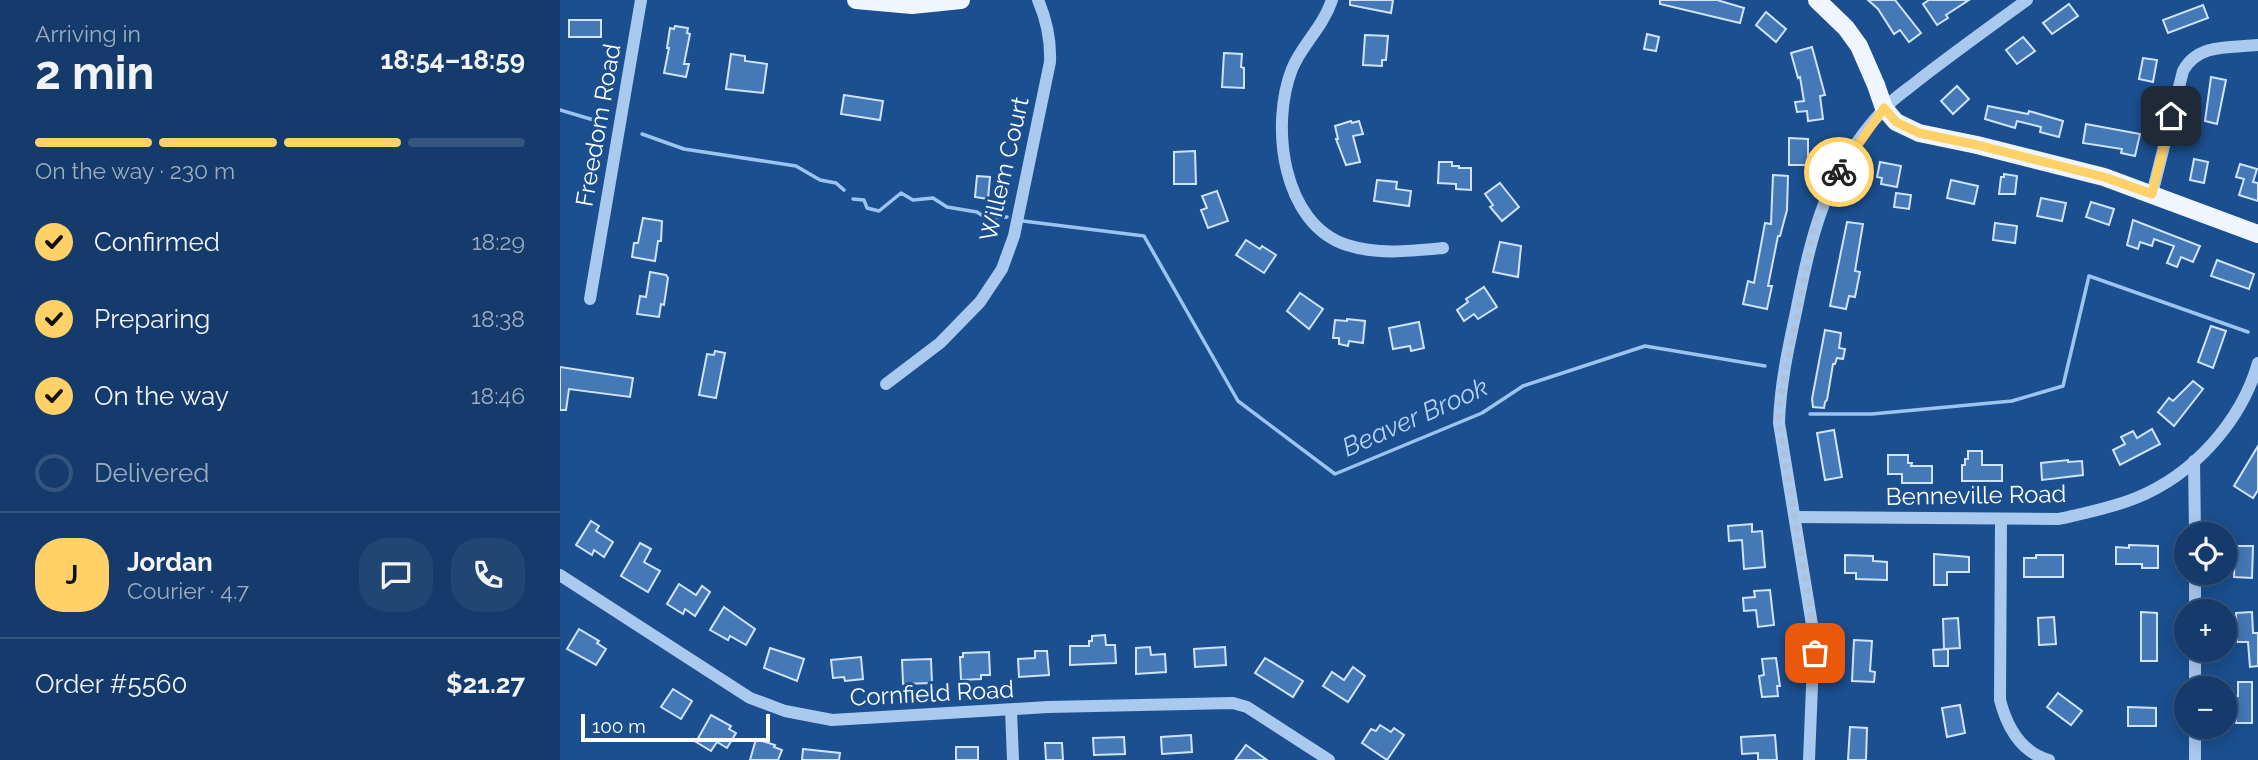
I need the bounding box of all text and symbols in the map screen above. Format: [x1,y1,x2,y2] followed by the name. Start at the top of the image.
[35,20,141,47] text: Arriving in
[569,42,627,208] street label: Freedom Road
[380,45,525,75] text: 18:54–18:59
[35,46,154,100] text: 2 min
[2141,86,2201,146] pin
[973,94,1035,244] street label: Willem Court
[2152,97,2190,135] icon: home
[1804,137,1874,207] courier
[1820,153,1858,191] icon: bike
[35,157,235,184] text: On the way · 230 m
[35,223,73,261] icon: check
[94,227,220,257] text: Confirmed
[472,228,525,255] text: 18:29
[35,300,73,338] icon: check
[94,304,210,334] text: Preparing
[471,305,525,332] text: 18:38
[1337,371,1493,463] water label: Beaver Brook
[35,377,73,415] icon: check
[94,381,229,411] text: On the way
[471,382,525,409] text: 18:46
[94,458,209,488] text: Delivered
[1885,479,2067,511] street label: Benneville Road
[2174,522,2237,739] map controls
[2174,522,2237,585] button: locate
[359,538,433,612] button: chat
[451,538,525,612] button: phone
[127,547,213,577] text: Jordan
[66,560,78,590] text: J
[127,577,249,604] text: Courier · 4.7
[2174,599,2237,662] button: +
[1785,623,1845,683] pin
[1796,634,1834,672] icon: bag
[35,669,187,699] text: Order #5560
[446,669,525,699] text: $21.27
[849,674,1015,712] street label: Cornfield Road
[2174,676,2237,739] button: −
[581,711,770,743] scale bar
[592,715,646,737] text: 100 m

